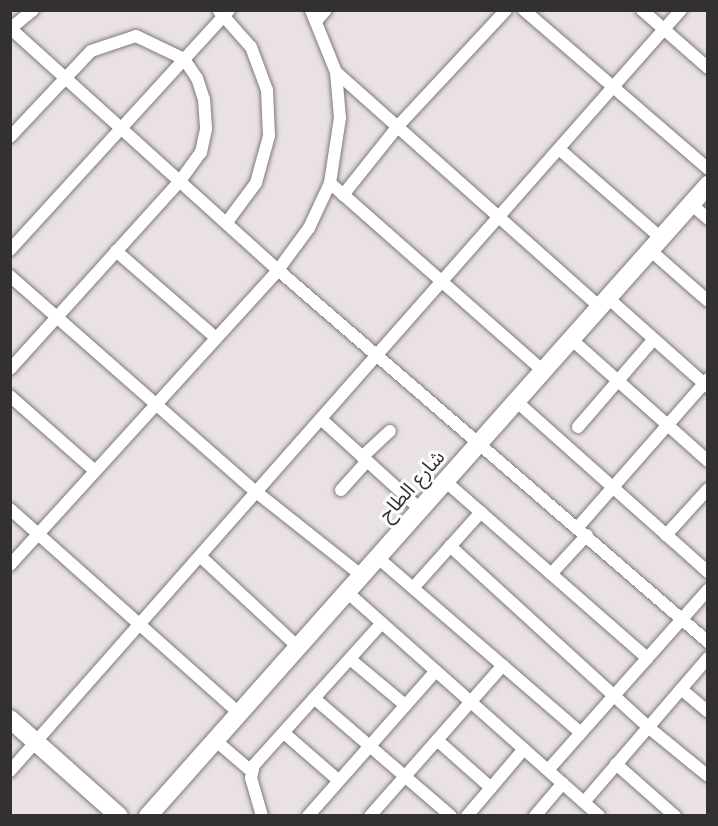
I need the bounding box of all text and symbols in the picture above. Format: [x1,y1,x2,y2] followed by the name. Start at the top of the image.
[373,445,449,525] street label: شارع الطاح

